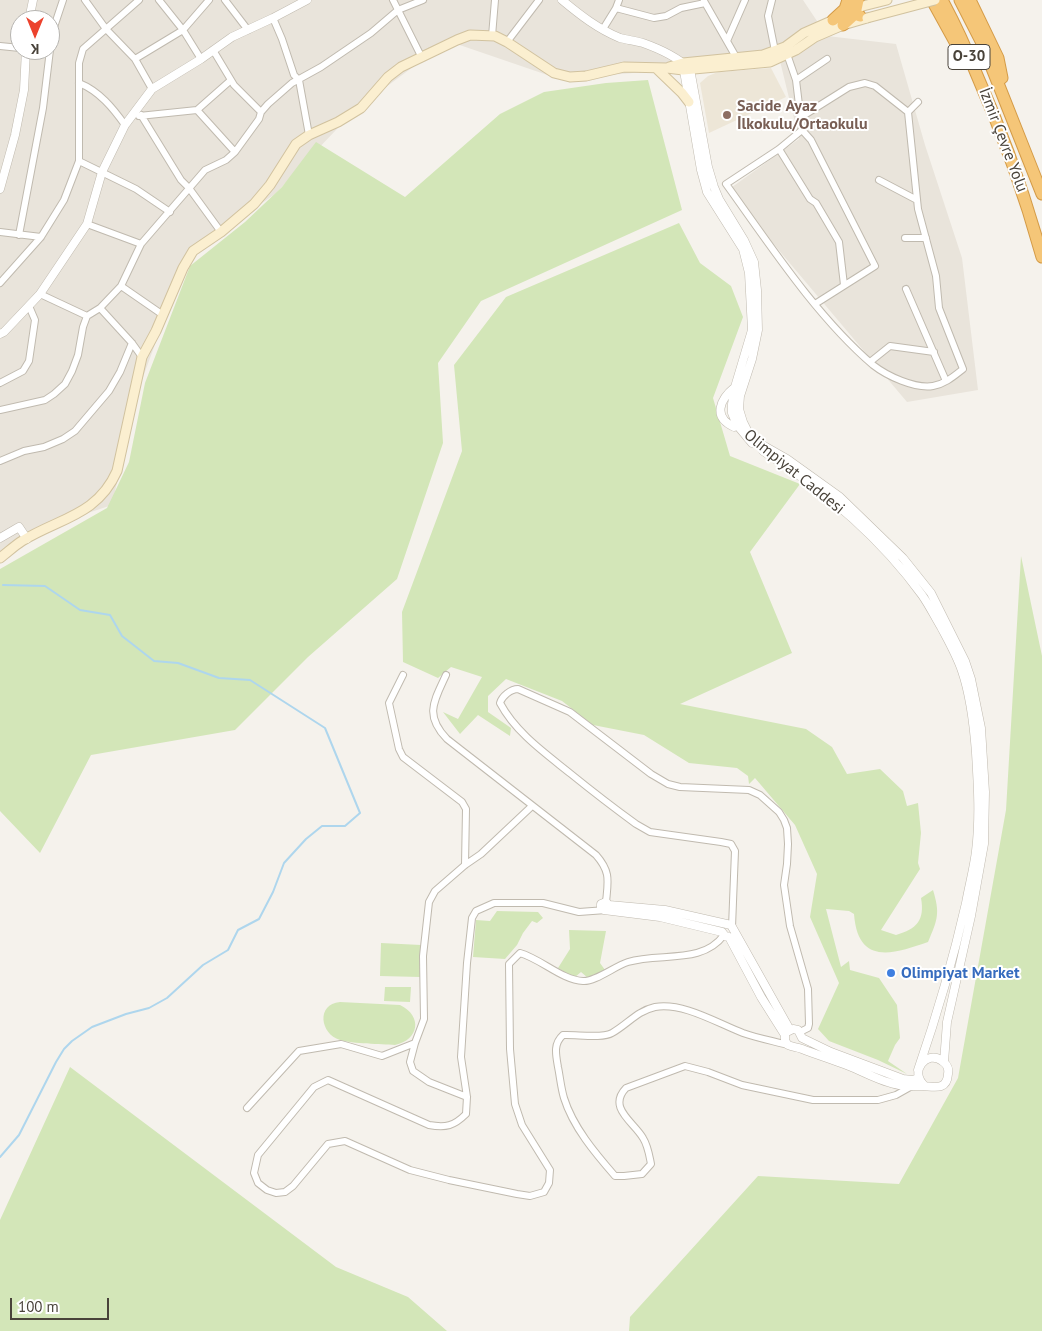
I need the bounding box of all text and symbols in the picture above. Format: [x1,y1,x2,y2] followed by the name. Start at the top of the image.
[10,10,60,60] north arrow
[31,40,39,58] text: K
[948,44,990,70] road number: O-30
[974,85,1032,195] street label: İzmir Çevre Yolu
[737,96,868,134] place label: Sacide Ayaz İlkokulu/Ortaokulu
[721,109,733,121] marker: Sacide Ayaz İlkokulu/Ortaokulu
[740,425,848,519] street label: Olimpiyat Caddesi
[901,963,1019,983] place label: Olimpiyat Market
[885,967,897,979] marker: Olimpiyat Market
[12,1288,111,1320] scale bar
[18,1297,59,1316] text: 100 m

